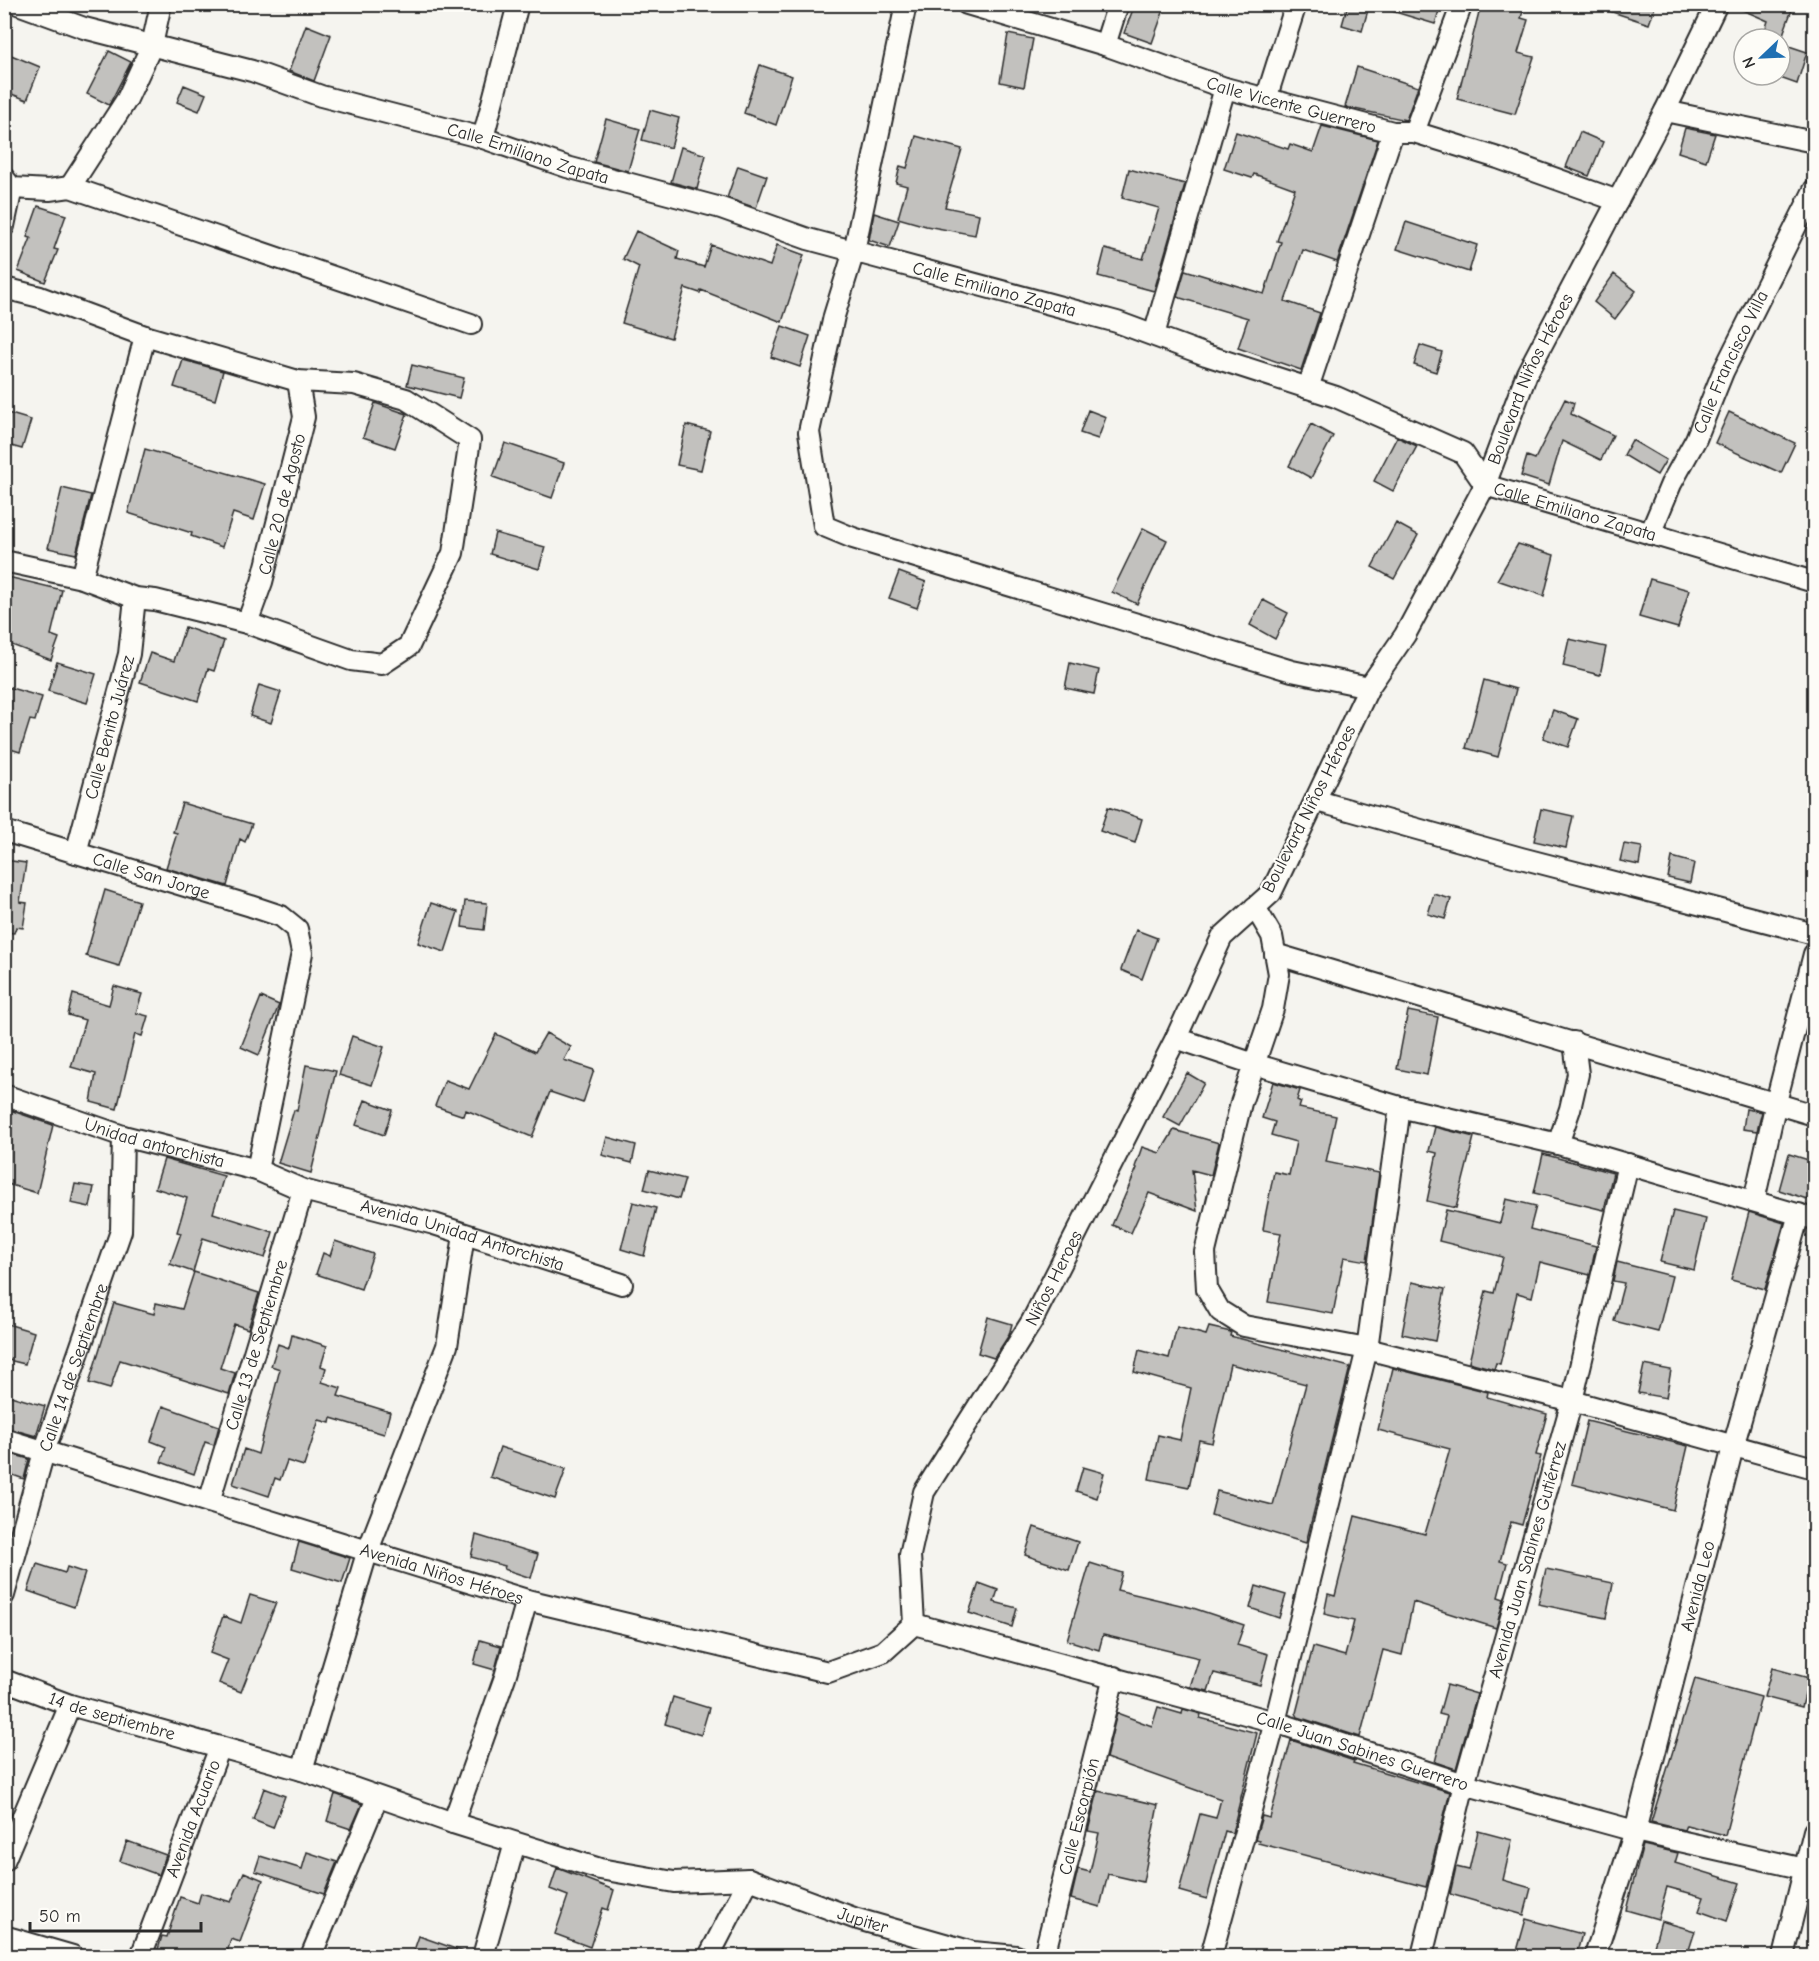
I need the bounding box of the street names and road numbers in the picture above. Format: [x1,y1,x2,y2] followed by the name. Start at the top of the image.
[1204,72,1379,138] street label: Calle Vicente Guerrero
[445,119,611,188] street label: Calle Emiliano Zapata
[910,257,1079,321] street label: Calle Emiliano Zapata
[1689,287,1772,437] street label: Calle Francisco Villa
[1483,290,1577,467] street label: Boulevard Niños Héroes
[254,431,310,577] street label: Calle 20 de Agosto
[1491,478,1659,545] street label: Calle Emiliano Zapata
[80,653,139,802] street label: Calle Benito Juárez
[1258,722,1360,896] street label: Boulevard Niños Héroes
[90,848,213,903] street label: Calle San Jorge
[81,1113,227,1172] street label: Unidad antorchista
[358,1195,567,1275] street label: Avenida Unidad Antorchista
[1021,1227,1087,1329] street label: Niños Heroes
[221,1257,292,1433] street label: Calle 13 de Septiembre
[34,1281,112,1454] street label: Calle 14 de Septiembre
[1484,1439,1571,1681] street label: Avenida Juan Sabines Gutiérrez
[358,1539,526,1609] street label: Avenida Niños Héroes
[1676,1539,1719,1634] street label: Avenida Leo
[46,1687,178,1744] street label: 14 de septiembre
[1254,1707,1471,1795] street label: Calle Juan Sabines Guerrero
[1054,1756,1104,1877] street label: Calle Escorpión
[161,1757,225,1880] street label: Avenida Acuario
[835,1902,892,1938] street label: Jupiter

